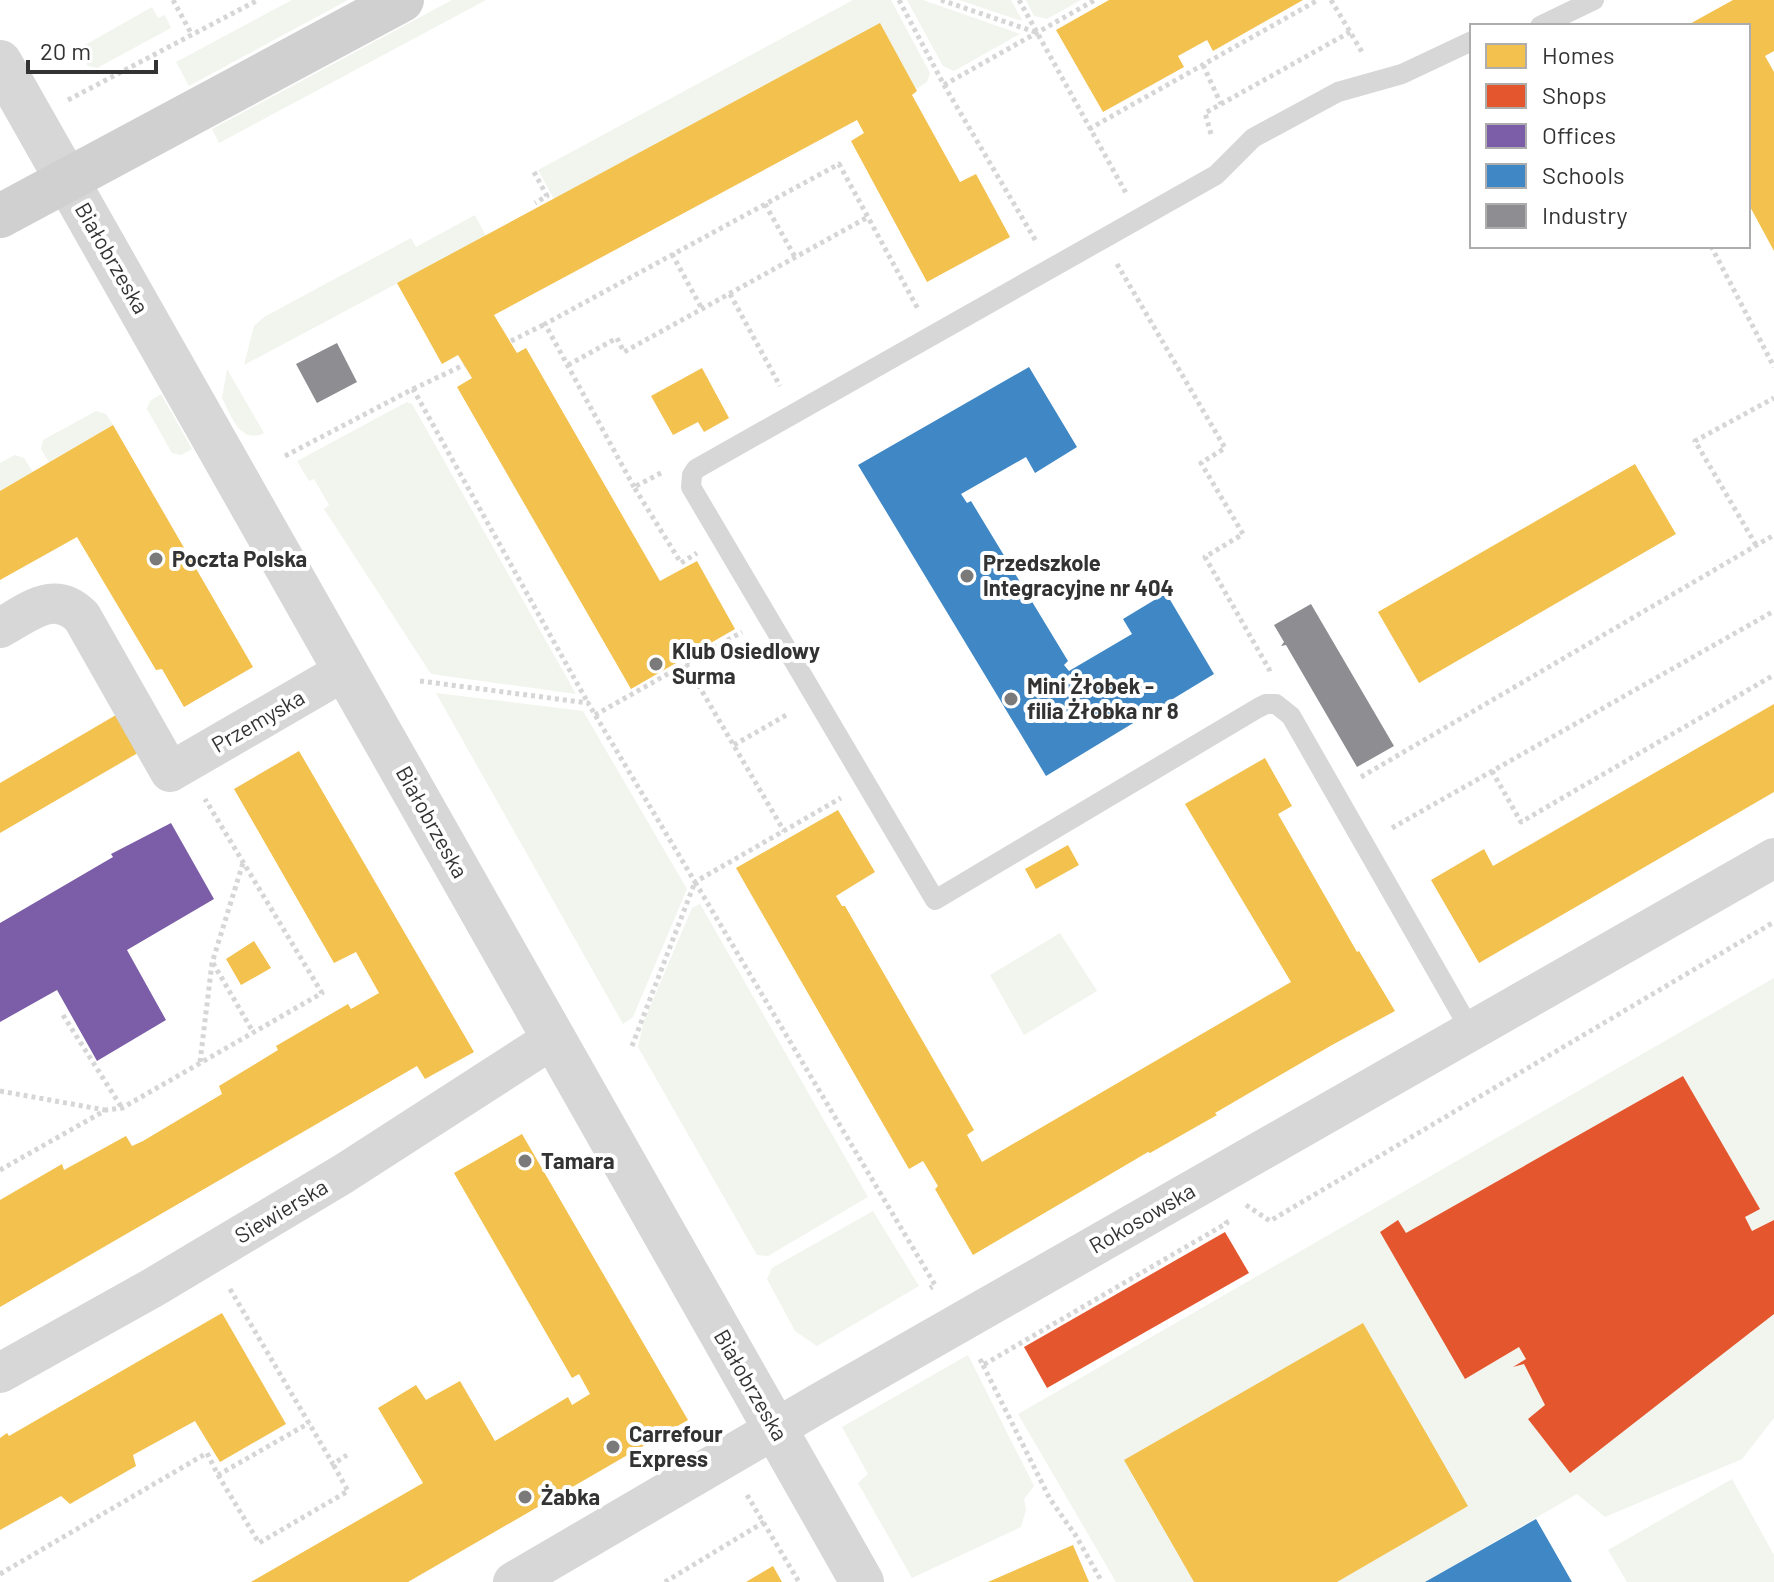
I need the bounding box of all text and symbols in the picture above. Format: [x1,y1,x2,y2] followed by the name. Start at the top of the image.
[28,24,156,74] scale bar
[1470,24,1750,248] legend
[40,36,91,65] text: 20 m
[1542,40,1615,69] text: Homes
[1542,80,1607,109] text: Shops
[1542,120,1616,149] text: Offices
[1542,160,1625,189] text: Schools
[71,197,155,318] street label: Białobrzeska
[1542,200,1628,229] text: Industry
[172,545,307,571] place label: Poczta Polska
[983,549,1174,600] place label: Przedszkole Integracyjne nr 404
[147,550,165,568] marker: Poczta Polska
[958,567,976,585] marker: Przedszkole Integracyjne nr 404
[672,637,820,688] place label: Klub Osiedlowy Surma
[647,655,665,673] marker: Klub Osiedlowy Surma
[1027,672,1179,723] place label: Mini Żłobek - filia Żłobka nr 8
[207,683,308,757] street label: Przemyska
[1002,690,1020,708] marker: Mini Żłobek - filia Żłobka nr 8
[391,761,474,882] street label: Białobrzeska
[541,1147,615,1173] place label: Tamara
[516,1152,534,1170] marker: Tamara
[229,1172,332,1248] street label: Siewierska
[1084,1176,1199,1258] street label: Rokosowska
[710,1324,794,1445] street label: Białobrzeska
[629,1420,723,1471] place label: Carrefour Express
[604,1438,622,1456] marker: Carrefour Express
[541,1483,600,1509] place label: Żabka
[516,1488,534,1506] marker: Żabka

